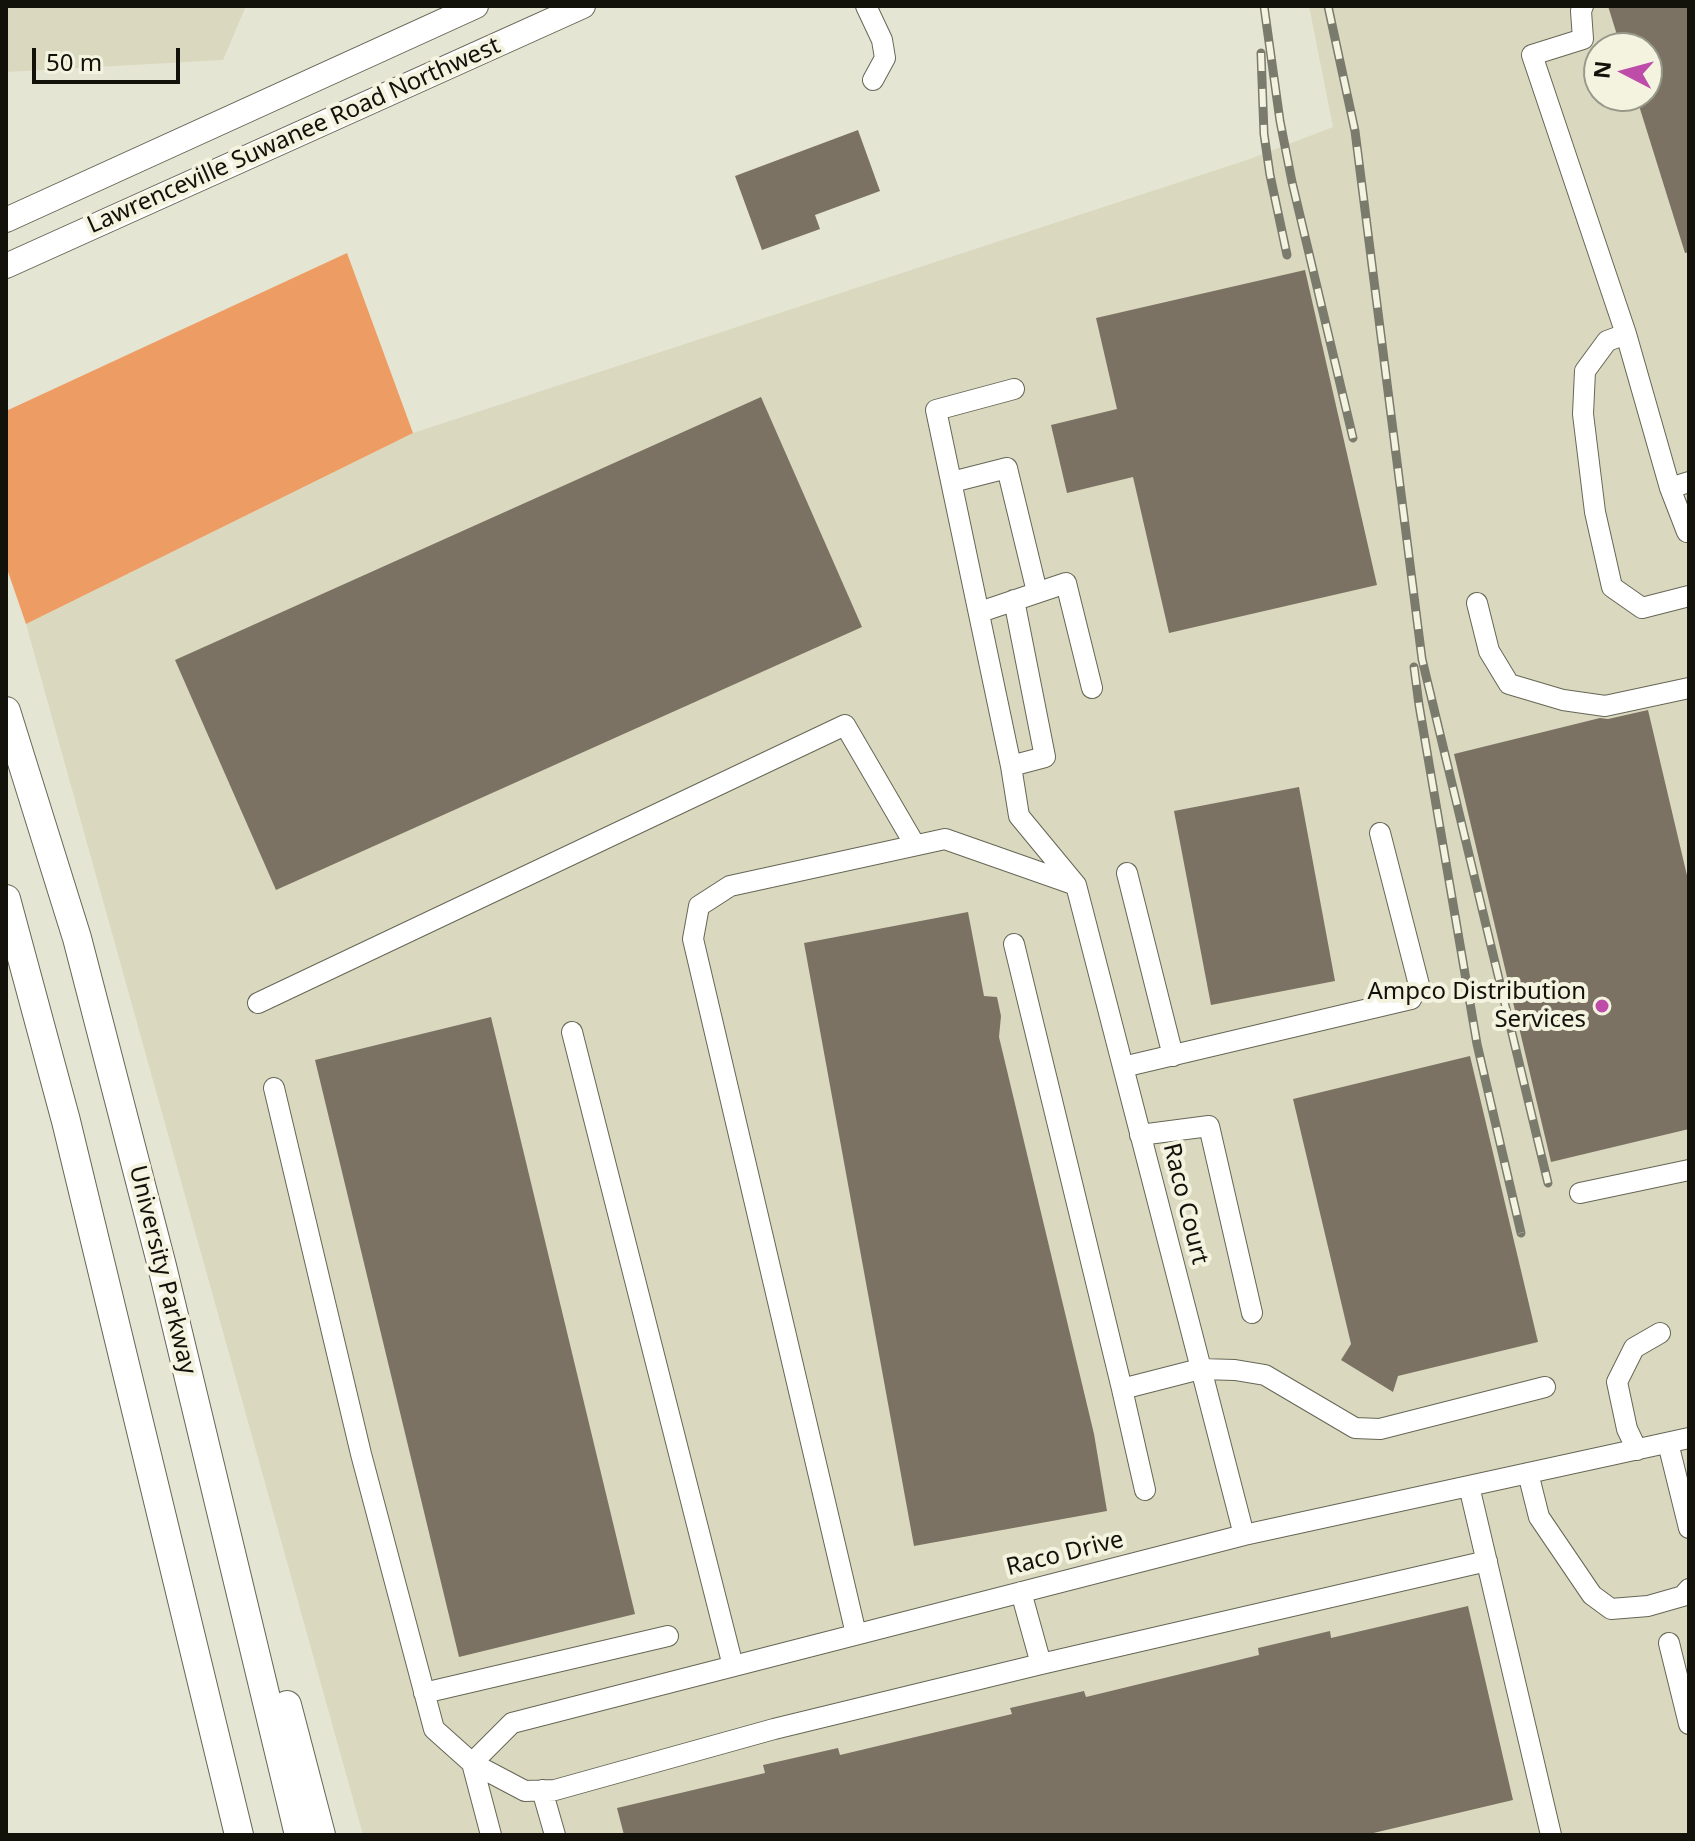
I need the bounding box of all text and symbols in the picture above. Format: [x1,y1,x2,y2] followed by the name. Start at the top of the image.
[36,32,184,82] scale bar
[83,32,505,240] street label: Lawrenceville Suwanee Road Northwest
[1583,32,1663,112] north arrow
[46,45,102,78] text: 50 m
[1585,59,1617,80] text: N
[1367,978,1586,1034] place label: Ampco Distribution Services
[1593,997,1611,1015] marker: Ampco Distribution Services
[1156,1140,1214,1268] street label: Raco Court
[122,1163,202,1377] street label: University Parkway
[1003,1526,1127,1582] street label: Raco Drive

